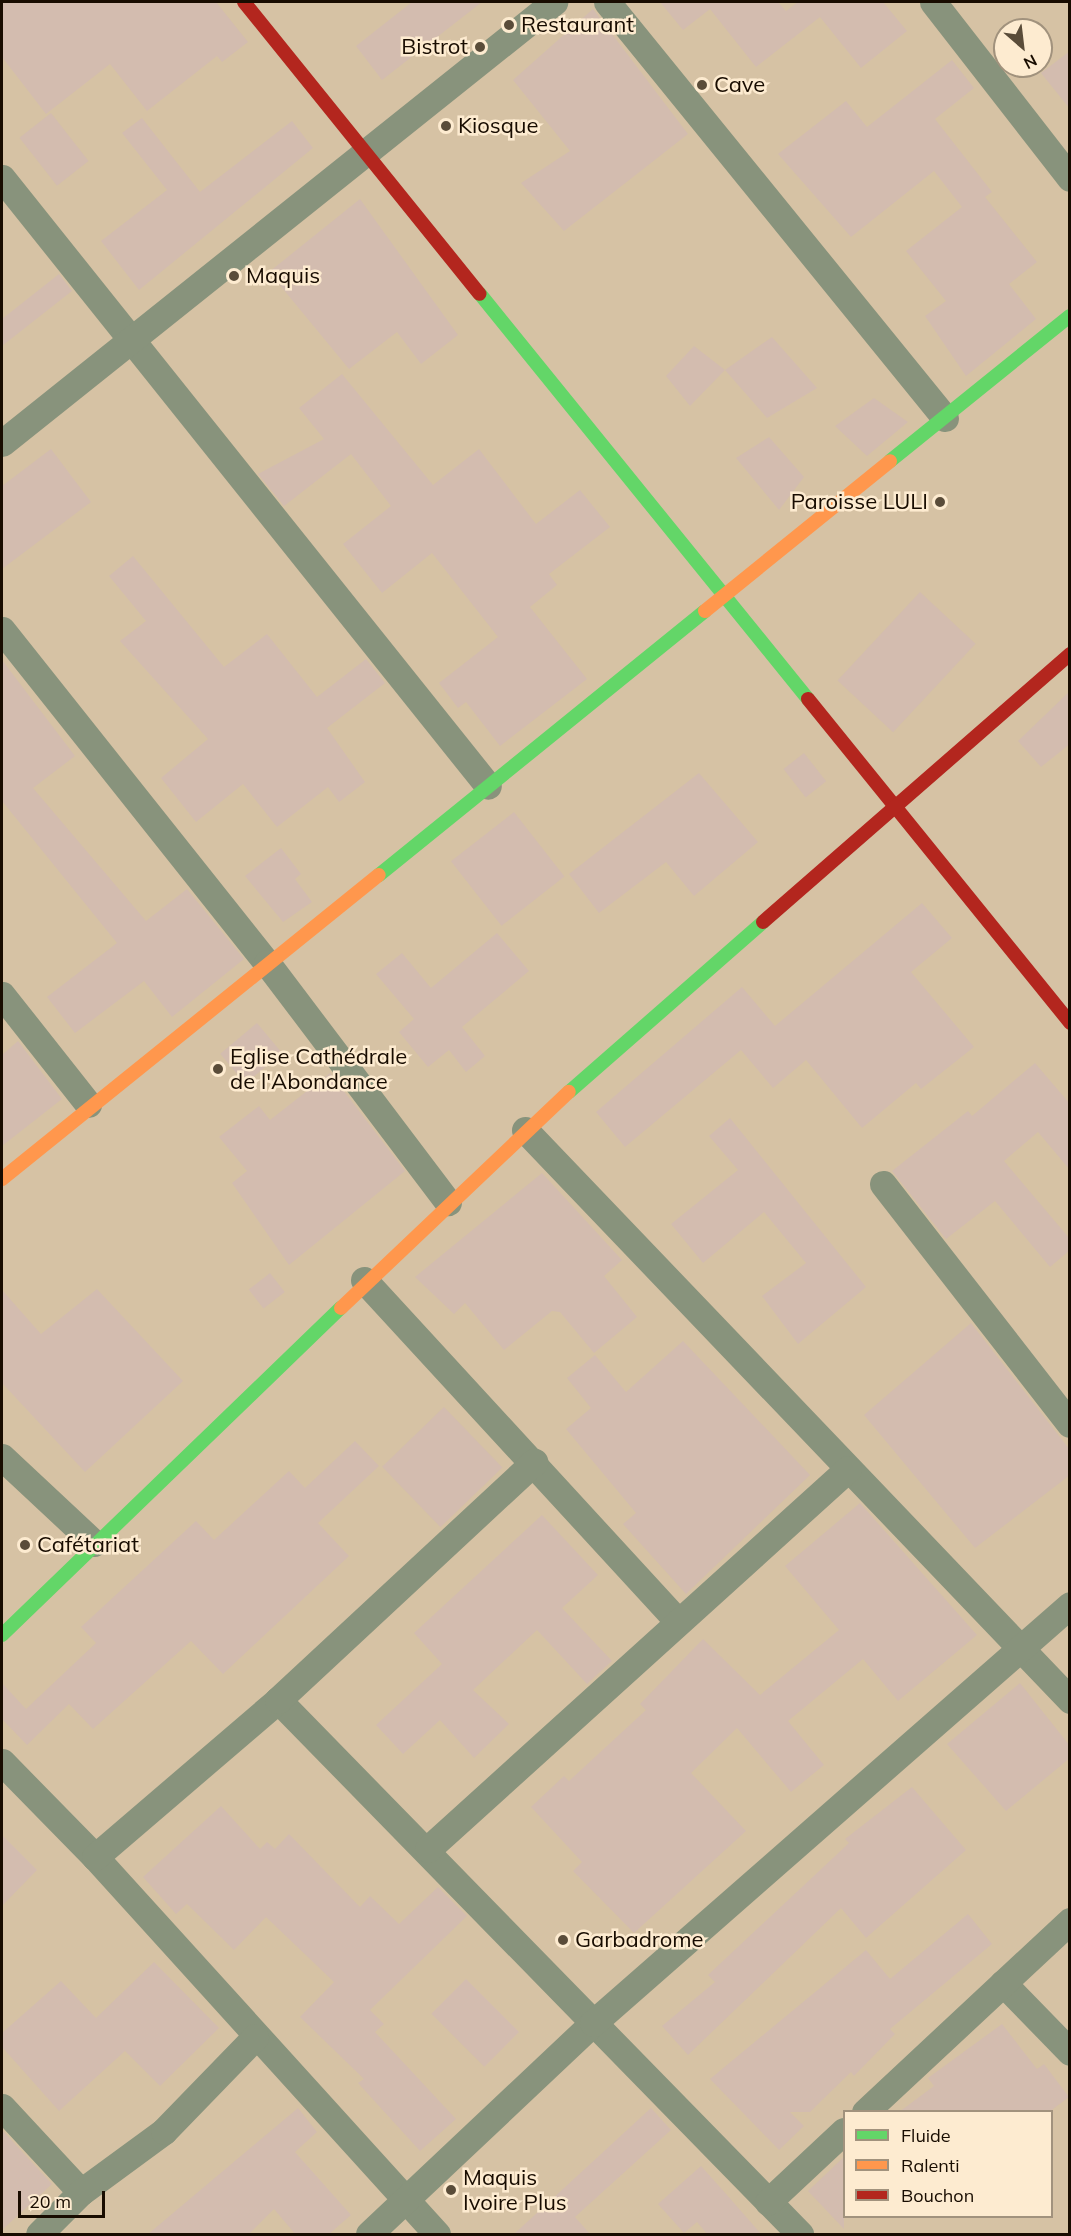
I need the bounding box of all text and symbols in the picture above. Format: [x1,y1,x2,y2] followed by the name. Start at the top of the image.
[521,12,634,38] place label: Restaurant
[502,18,516,32] marker: Restaurant
[993,18,1053,78] north arrow
[401,34,468,60] place label: Bistrot
[473,40,487,54] marker: Bistrot
[1020,50,1041,74] text: N
[714,72,765,98] place label: Cave
[695,78,709,92] marker: Cave
[458,113,539,139] place label: Kiosque
[439,119,453,133] marker: Kiosque
[246,263,320,289] place label: Maquis
[227,269,241,283] marker: Maquis
[791,489,928,515] place label: Paroisse LULI
[933,495,947,509] marker: Paroisse LULI
[230,1043,407,1094] place label: Eglise Cathédrale de l'Abondance
[211,1062,225,1076] marker: Eglise Cathédrale de l'Abondance
[37,1532,139,1558] place label: Cafétariat
[18,1538,32,1552] marker: Cafétariat
[575,1927,704,1953] place label: Garbadrome
[556,1933,570,1947] marker: Garbadrome
[843,2110,1053,2218] legend
[901,2124,951,2147] text: Fluide
[901,2154,959,2177] text: Ralenti
[463,2164,567,2216] place label: Maquis Ivoire Plus
[21,2179,108,2217] scale bar
[444,2183,458,2197] marker: Maquis Ivoire Plus
[901,2184,974,2207] text: Bouchon
[29,2190,71,2213] text: 20 m

